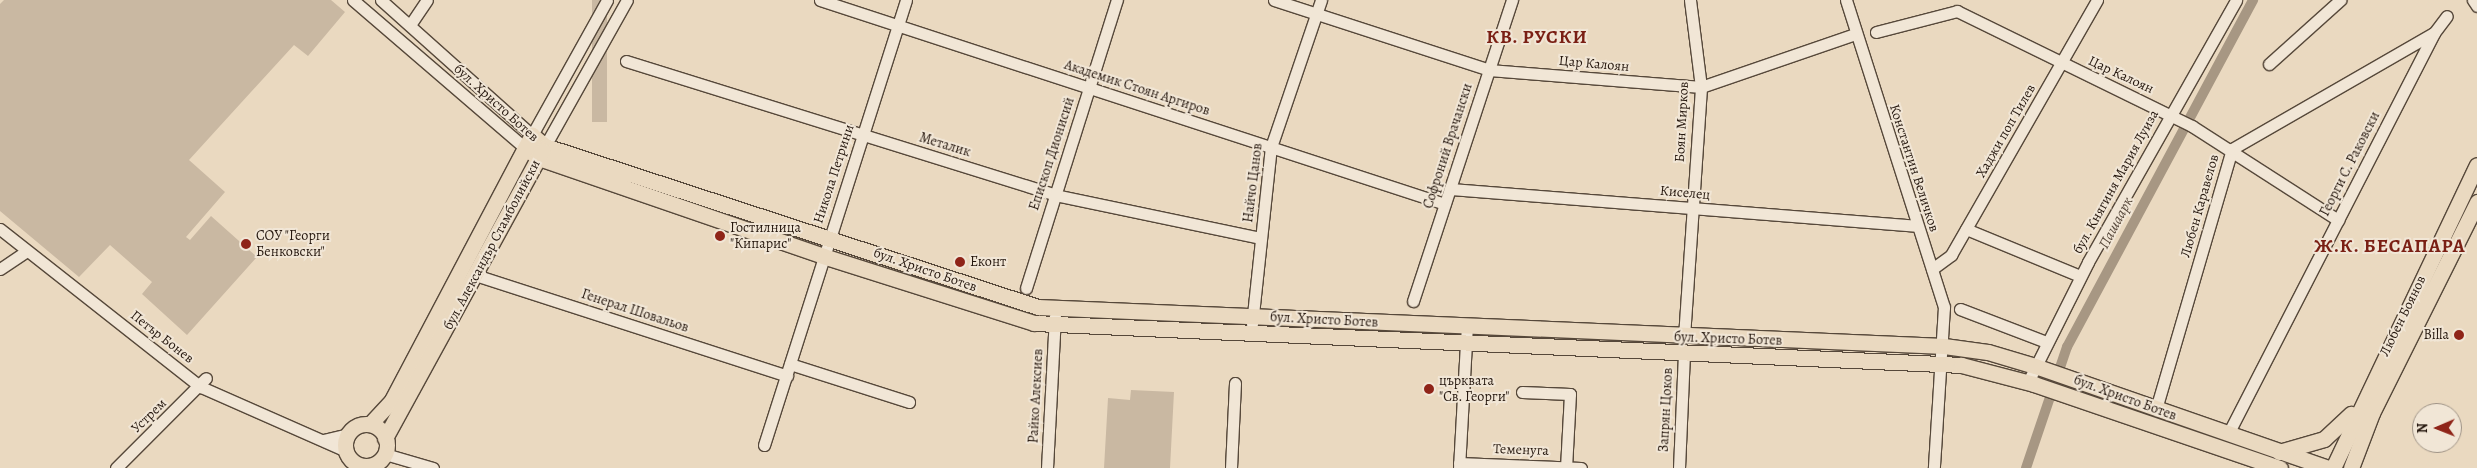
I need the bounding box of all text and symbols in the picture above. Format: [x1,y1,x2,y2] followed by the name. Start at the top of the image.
[1485,27,1589,49] district label: КВ. РУСКИ
[2086,52,2156,98] street label: Цар Калоян
[1558,53,1630,75] street label: Цар Калоян
[1062,57,1212,119] street label: Академик Стоян Аргиров
[450,60,542,146] street label: бул. Христо Ботев
[1420,81,1476,211] street label: Софроний Врачански
[1671,81,1693,163] street label: Боян Мирков
[1972,81,2040,181] street label: Хаджи поп Тилев
[1026,95,1078,213] street label: Епископ Дионисий
[1885,102,1943,234] street label: Константин Величков
[2069,107,2163,257] street label: бул. Княгиня Мария Луиза
[2316,109,2384,219] street label: Георги С. Раковски
[810,122,858,226] street label: Никола Петрини
[917,129,973,161] street label: Металик
[1240,142,1266,224] street label: Найчо Цанов
[2177,152,2223,260] street label: Любен Каравелов
[440,157,544,333] street label: бул. Александър Стамболийски
[1659,182,1711,204] street label: Киселец
[2095,194,2137,252] water label: Пашаарк
[730,220,801,252] place label: Гостилница "Кипарис"
[256,228,330,260] place label: СОУ "Георги Бенковски"
[714,230,726,242] marker: Гостилница "Кипарис"
[2312,236,2468,258] district label: Ж.К. БЕСАПАРА
[240,238,252,250] marker: СОУ "Георги Бенковски"
[871,244,979,296] street label: бул. Христо Ботев
[970,254,1006,270] place label: Еконт
[954,256,966,268] marker: Еконт
[2376,273,2430,359] street label: Любен Боянов
[579,286,691,336] street label: Генерал Шовальов
[127,307,197,367] street label: Петър Бонев
[1269,309,1379,331] street label: бул. Христо Ботев
[2423,327,2449,343] place label: Billa
[1673,329,1783,349] street label: бул. Христо Ботев
[2453,329,2465,341] marker: Billa
[1025,348,1047,444] street label: Райко Алексиев
[1655,367,1677,453] street label: Запрян Цоков
[2071,372,2179,424] street label: бул. Христо Ботев
[1439,373,1510,406] place label: църквата "Св. Георги"
[1423,383,1435,395] marker: църквата "Св. Георги"
[128,395,170,437] street label: Устрем
[2412,403,2462,453] north arrow
[2413,423,2432,434] text: N
[1493,441,1549,459] street label: Теменуга

